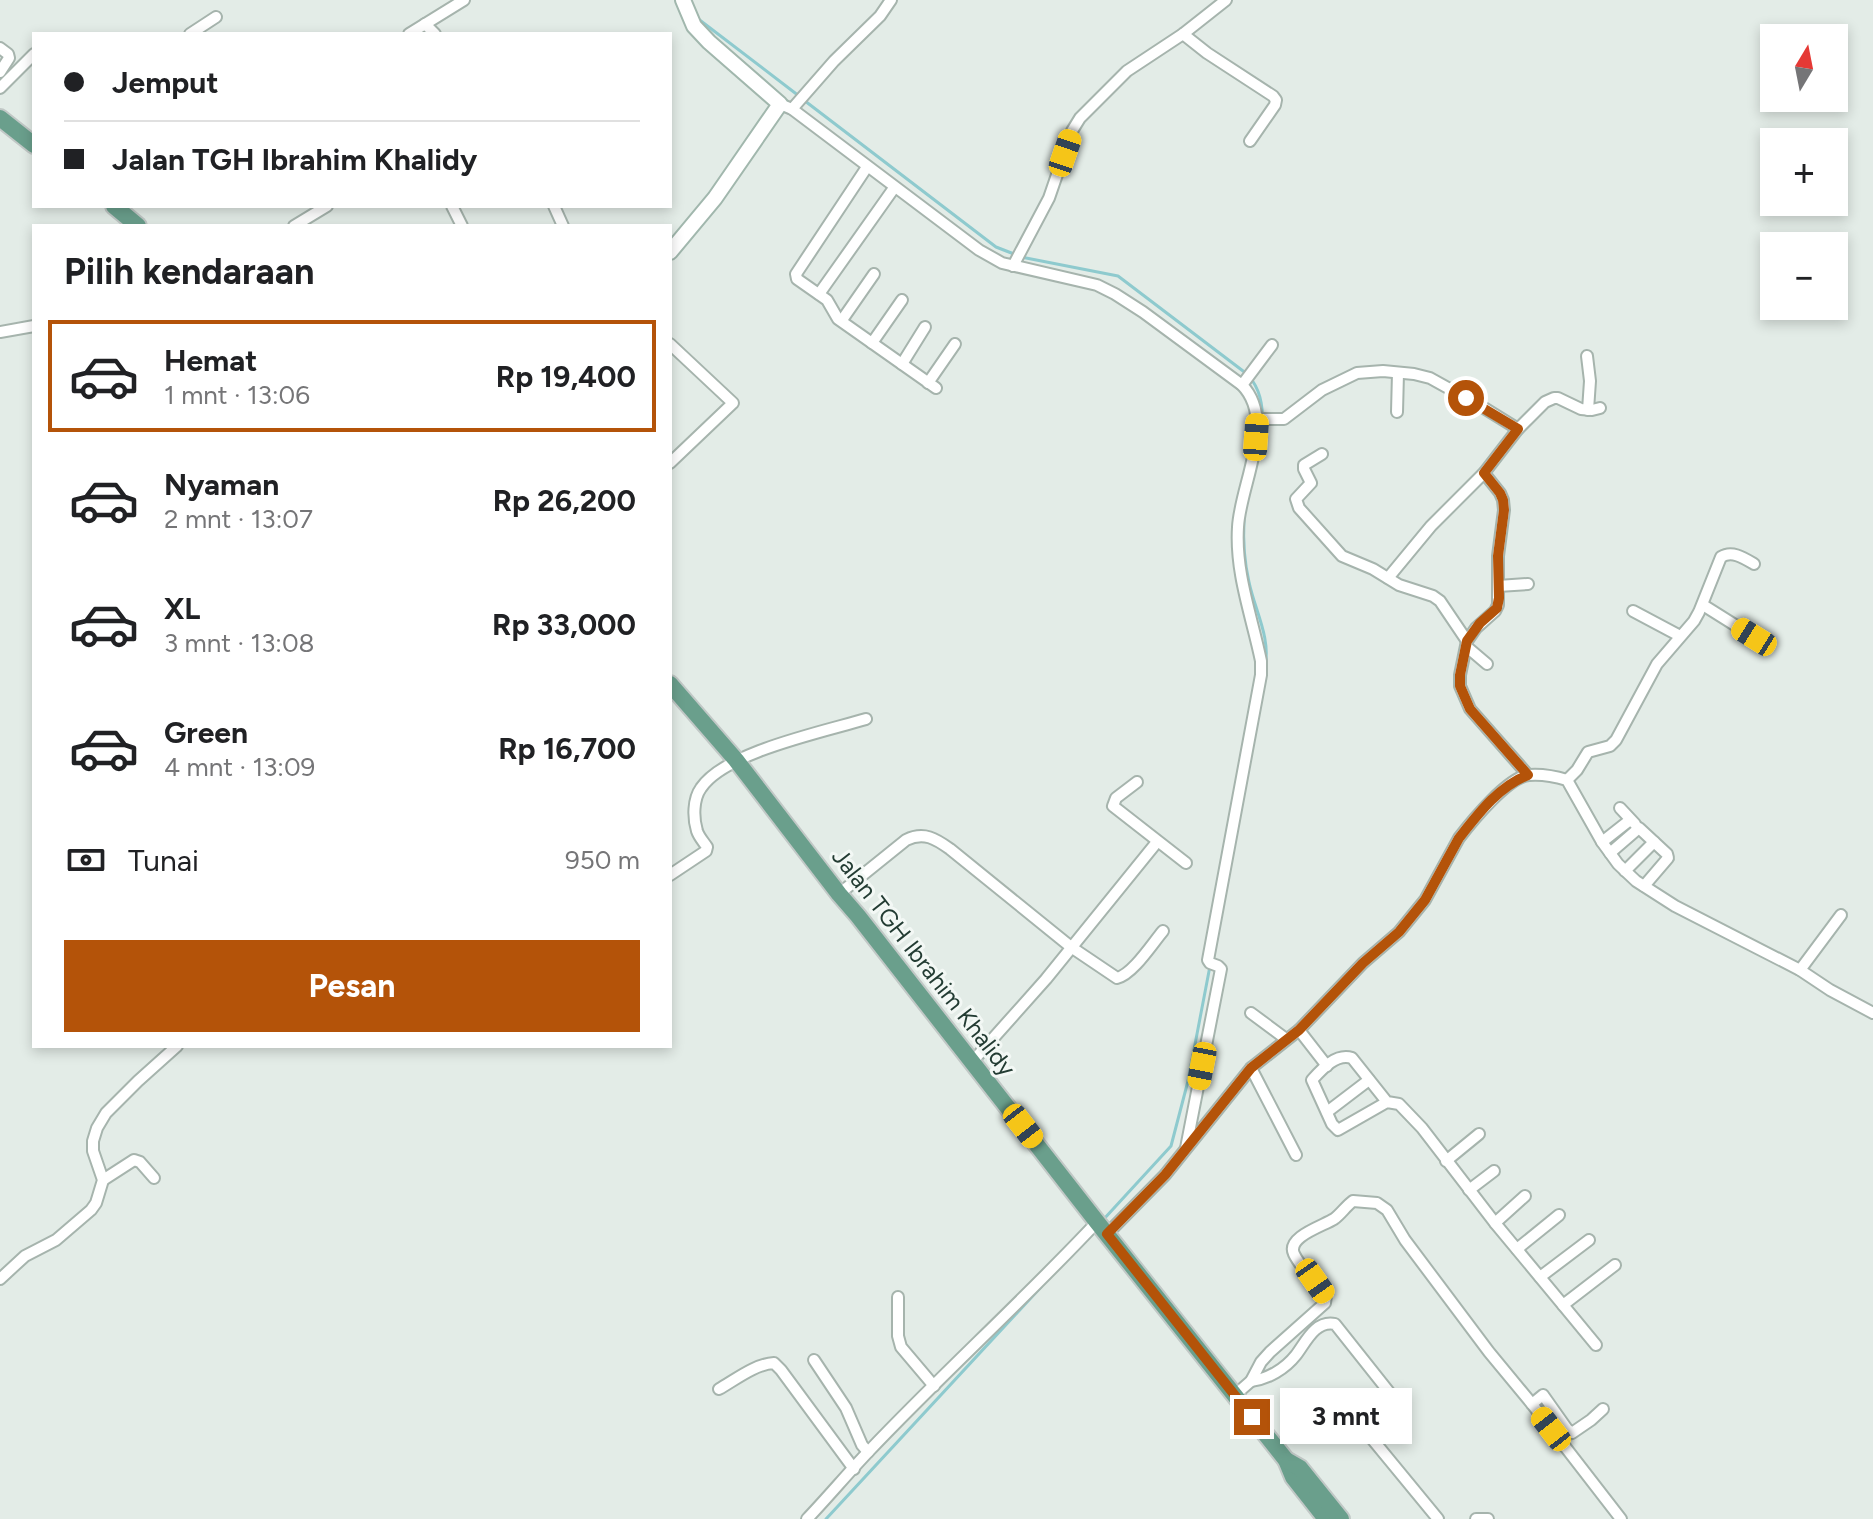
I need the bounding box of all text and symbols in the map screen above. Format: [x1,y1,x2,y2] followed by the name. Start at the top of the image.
[1760,24,1848,112] north arrow
[1760,24,1848,320] map controls
[112,64,218,101] text: Jemput
[1046,126,1084,180] car
[1760,128,1848,216] button: +
[112,141,477,178] text: Jalan TGH Ibrahim Khalidy
[1760,232,1848,320] button: −
[64,250,314,293] text: Pilih kendaraan
[68,340,140,412] icon: car
[164,342,257,379] text: Hemat
[496,358,636,395] text: Rp 19,400
[164,379,310,411] text: 1 mnt · 13:06
[1448,380,1484,416] route start
[1242,412,1270,462] car
[68,464,140,536] icon: car
[164,466,279,503] text: Nyaman
[493,482,636,519] text: Rp 26,200
[164,503,313,535] text: 2 mnt · 13:07
[68,588,140,660] icon: car
[164,590,200,627] text: XL
[492,606,636,643] text: Rp 33,000
[1727,614,1781,660] car
[164,627,315,659] text: 3 mnt · 13:08
[68,712,140,784] icon: car
[164,714,248,751] text: Green
[498,730,636,767] text: Rp 16,700
[164,751,315,783] text: 4 mnt · 13:09
[64,838,108,882] icon: cash
[128,842,199,879] text: Tunai
[826,842,1022,1082] street label: Jalan TGH Ibrahim Khalidy
[565,844,640,876] text: 950 m
[64,940,640,1032] button: Pesan
[1186,1040,1218,1092] car
[999,1100,1047,1152] car
[1291,1254,1339,1308] car
[1280,1389,1412,1445] callout: 3 mnt
[1234,1399,1270,1435] route end
[1312,1400,1380,1432] text: 3 mnt
[1527,1403,1575,1455] car

